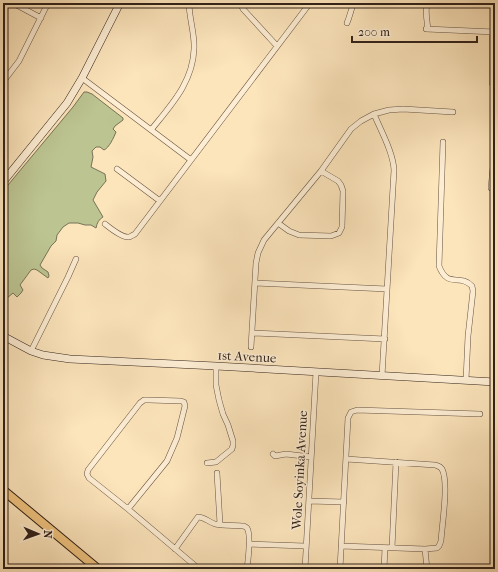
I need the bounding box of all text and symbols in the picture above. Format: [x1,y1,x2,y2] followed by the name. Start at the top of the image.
[352,18,477,44] scale bar
[358,25,390,39] text: 200 m
[217,347,277,366] street label: 1st Avenue
[289,409,310,531] street label: Wole Soyinka Avenue
[18,514,58,554] north arrow
[41,530,54,539] text: N

